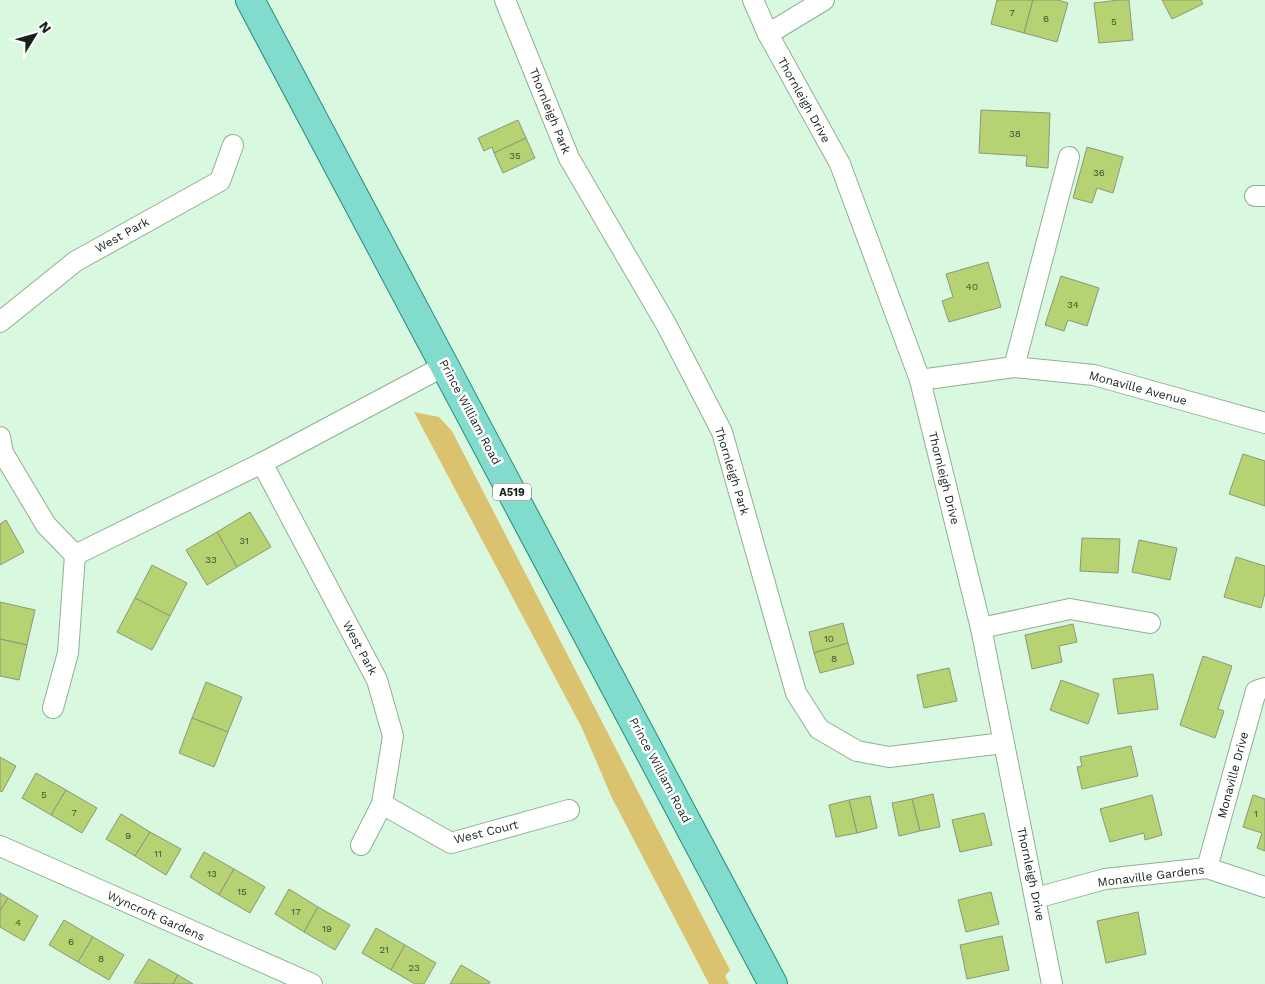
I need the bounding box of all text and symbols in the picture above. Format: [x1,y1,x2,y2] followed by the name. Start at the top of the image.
[1009,7,1015,18] house number: 7
[10,10,60,60] north arrow
[1043,13,1049,24] house number: 6
[1111,16,1117,27] house number: 5
[36,18,55,36] text: N
[775,55,833,145] street label: Thornleigh Drive
[526,66,574,156] street label: Thornleigh Park
[1009,128,1021,139] house number: 38
[509,150,521,161] house number: 35
[1093,167,1105,178] house number: 36
[93,214,151,255] street label: West Park
[966,281,978,292] house number: 40
[1067,299,1079,310] house number: 34
[436,357,504,467] street label: Prince William Road
[1087,368,1189,408] street label: Monaville Avenue
[712,425,752,517] street label: Thornleigh Park
[926,430,962,526] street label: Thornleigh Drive
[493,484,531,501] road number: A519
[239,535,249,546] house number: 31
[205,554,217,565] house number: 33
[340,619,380,678] street label: West Park
[824,633,834,644] house number: 10
[831,653,837,664] house number: 8
[626,715,694,825] street label: Prince William Road
[1215,730,1251,820] street label: Monaville Drive
[41,789,47,800] house number: 5
[71,807,77,818] house number: 7
[1254,808,1258,819] house number: 1
[452,817,520,847] street label: West Court
[1014,826,1048,922] street label: Thornleigh Drive
[125,830,131,841] house number: 9
[154,848,162,859] house number: 11
[1097,862,1205,890] street label: Monaville Gardens
[207,868,217,879] house number: 13
[237,886,247,897] house number: 15
[105,888,207,944] street label: Wyncroft Gardens
[291,906,301,917] house number: 17
[15,917,21,928] house number: 4
[322,923,332,934] house number: 19
[68,936,74,947] house number: 6
[379,944,389,955] house number: 21
[98,953,104,964] house number: 8
[408,962,420,973] house number: 23

